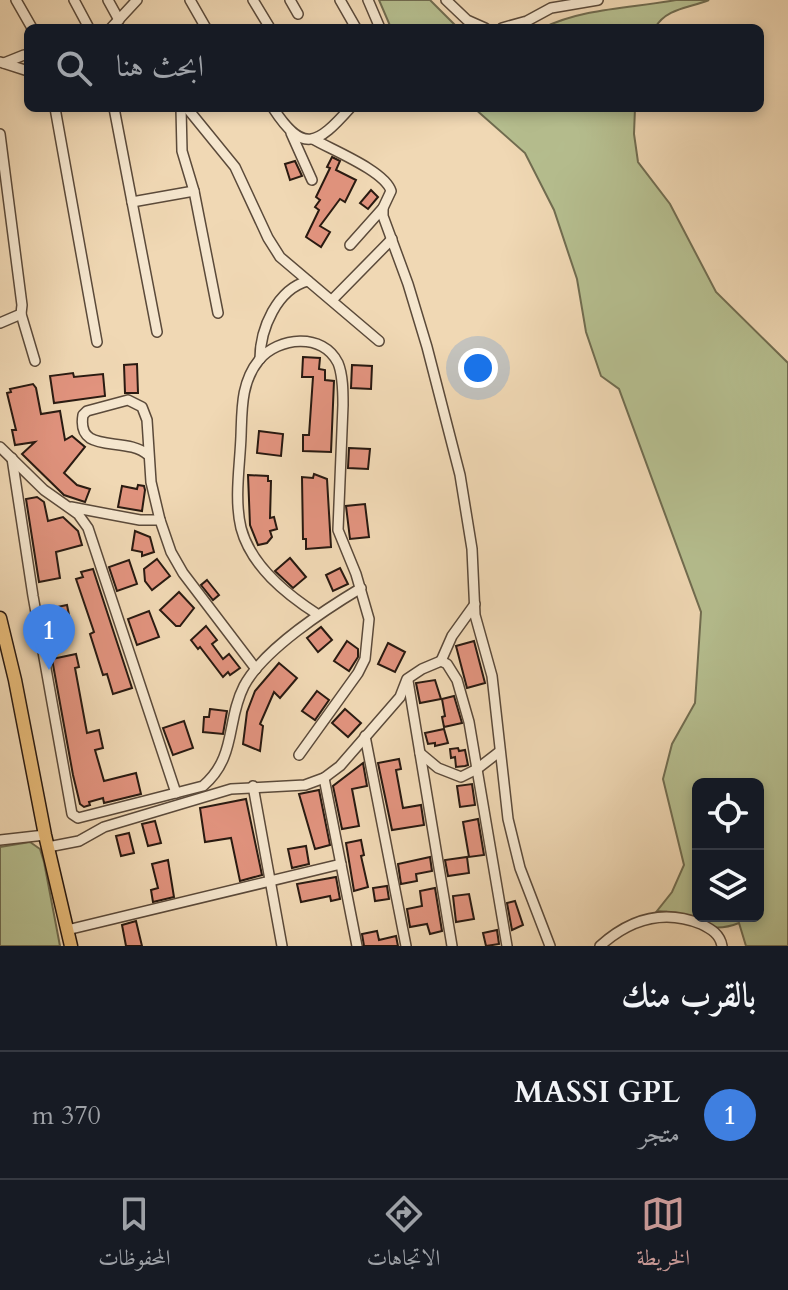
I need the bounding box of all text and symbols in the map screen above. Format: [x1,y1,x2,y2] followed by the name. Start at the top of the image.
[24,24,764,112] search box
[52,46,96,90] icon: search
[116,46,204,87] text: ابحث هنا
[458,348,498,388] your location
[23,604,75,670] pin: 1
[692,778,764,922] map controls
[692,778,764,850] button: locate
[692,850,764,922] button: layers
[621,972,756,1018] text: بالقرب منك
[514,1072,680,1113] text: MASSI GPL
[32,1098,101,1133] text: 370 m
[723,1098,737,1133] text: 1
[639,1116,680,1151] text: متجر
[98,1192,171,1279] tab: المحفوظات
[367,1192,440,1279] tab: الاتجاهات
[636,1192,690,1279] tab: الخريطة

